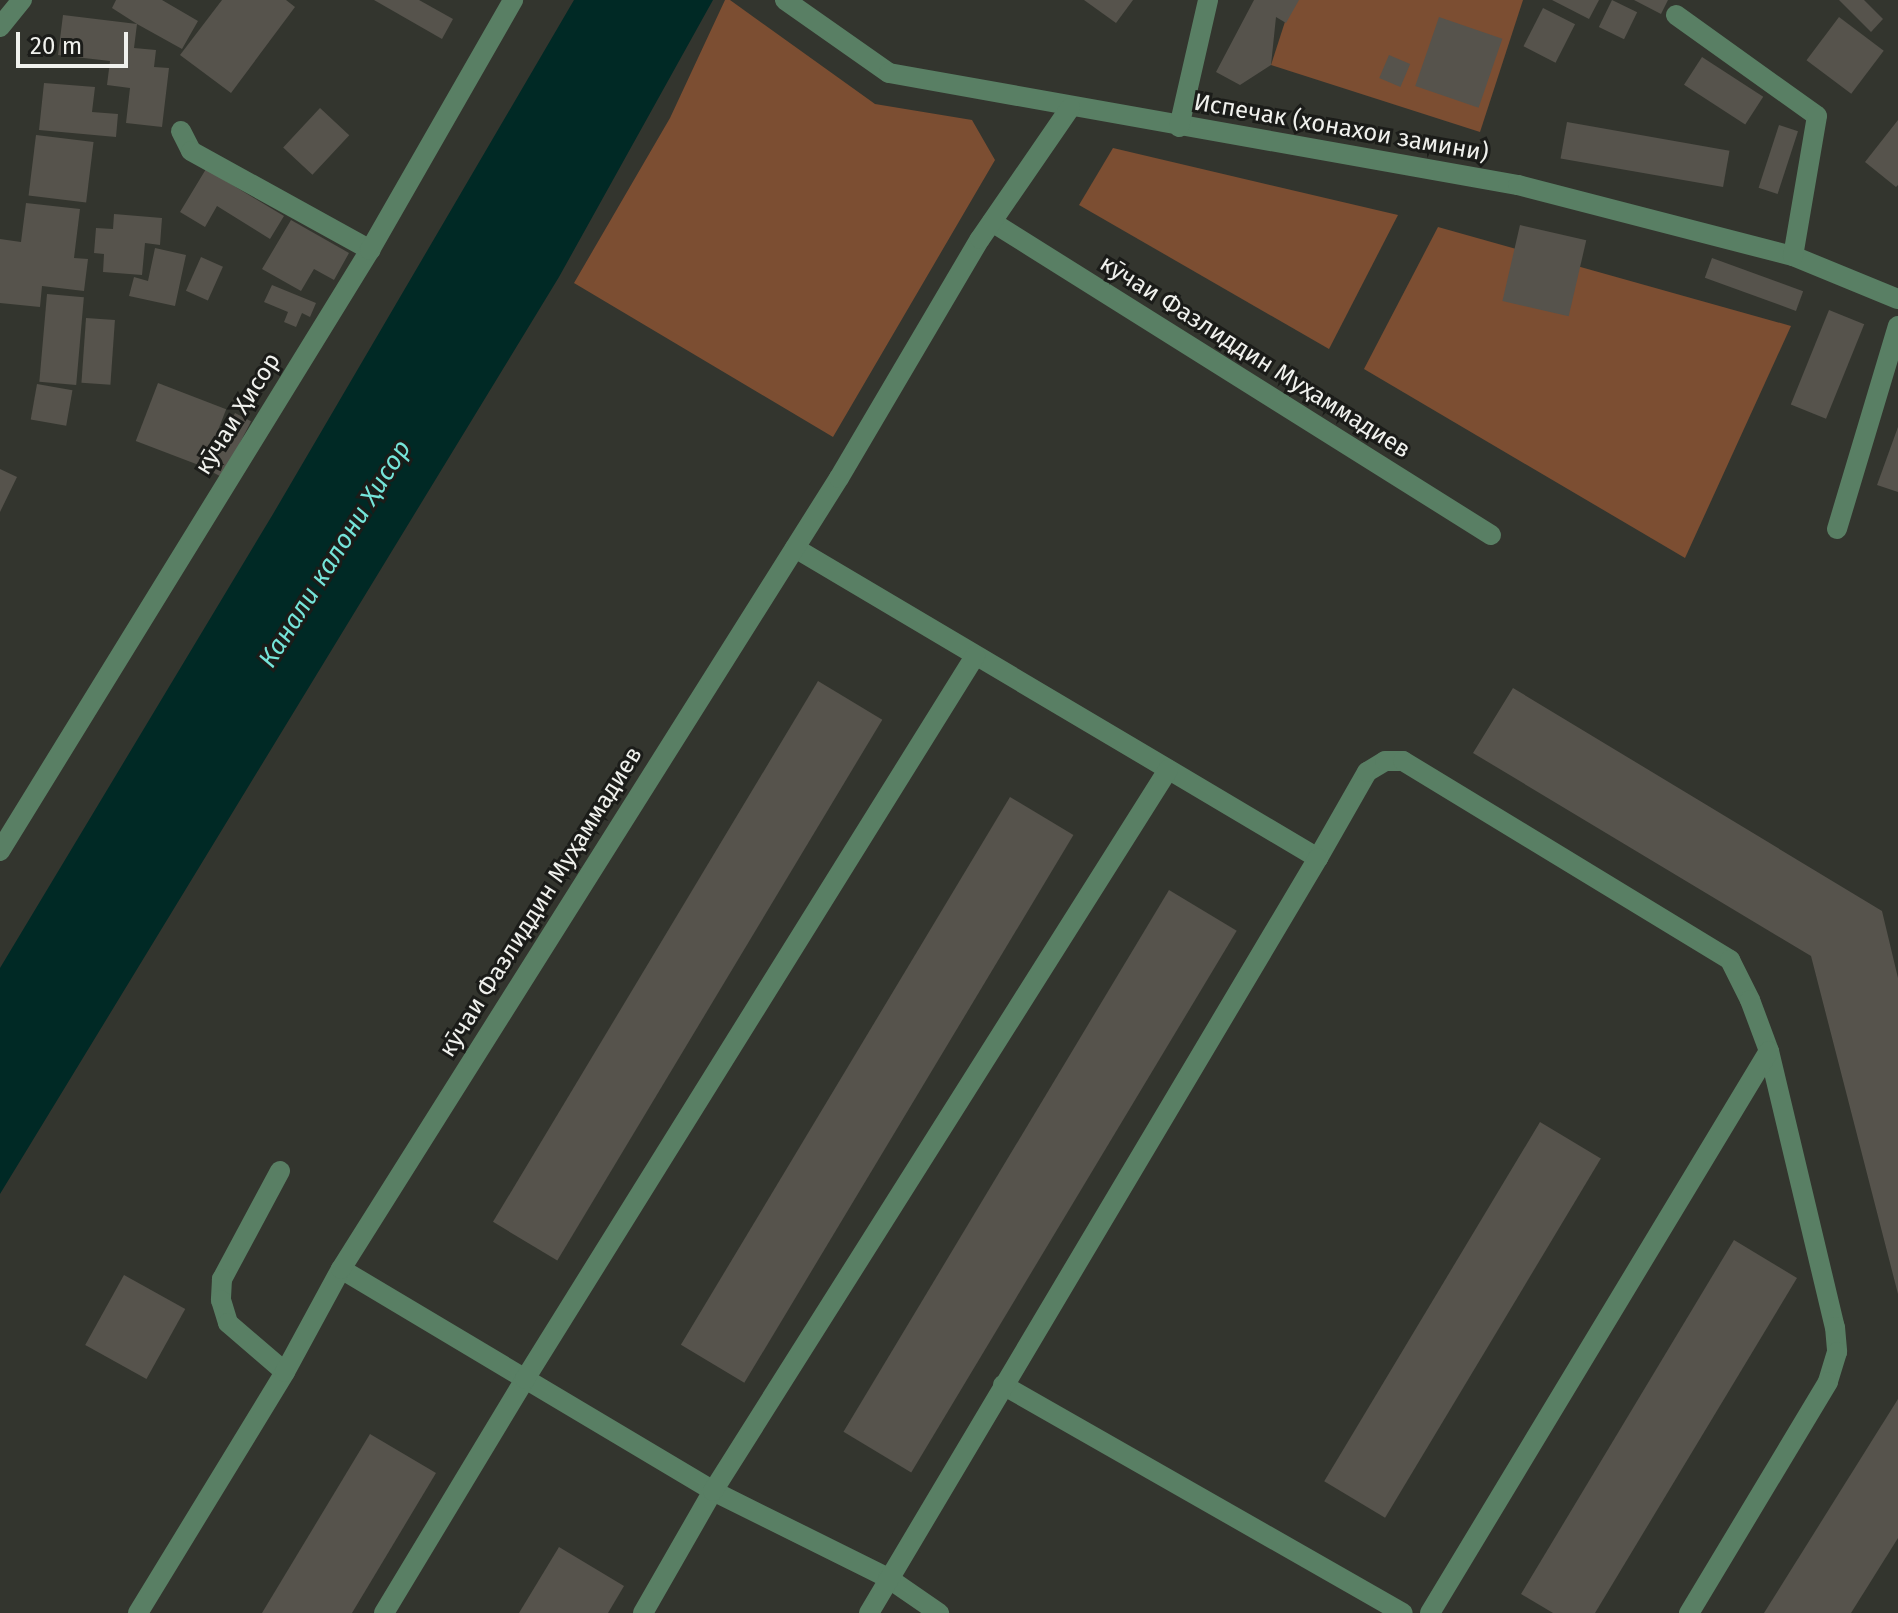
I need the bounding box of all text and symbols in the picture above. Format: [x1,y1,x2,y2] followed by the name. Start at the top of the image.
[20,16,132,66] scale bar
[30,32,82,60] text: 20 m
[1191,88,1491,168] street label: Испечак (хонахои замини)
[1094,249,1416,465] street label: кӯчаи Фазлиддин Муҳаммадиев
[189,348,287,480] street label: кӯчаи Ҳисор
[252,434,418,674] water label: Канали калони Ҳисор
[433,741,649,1063] street label: кӯчаи Фазлиддин Муҳаммадиев

